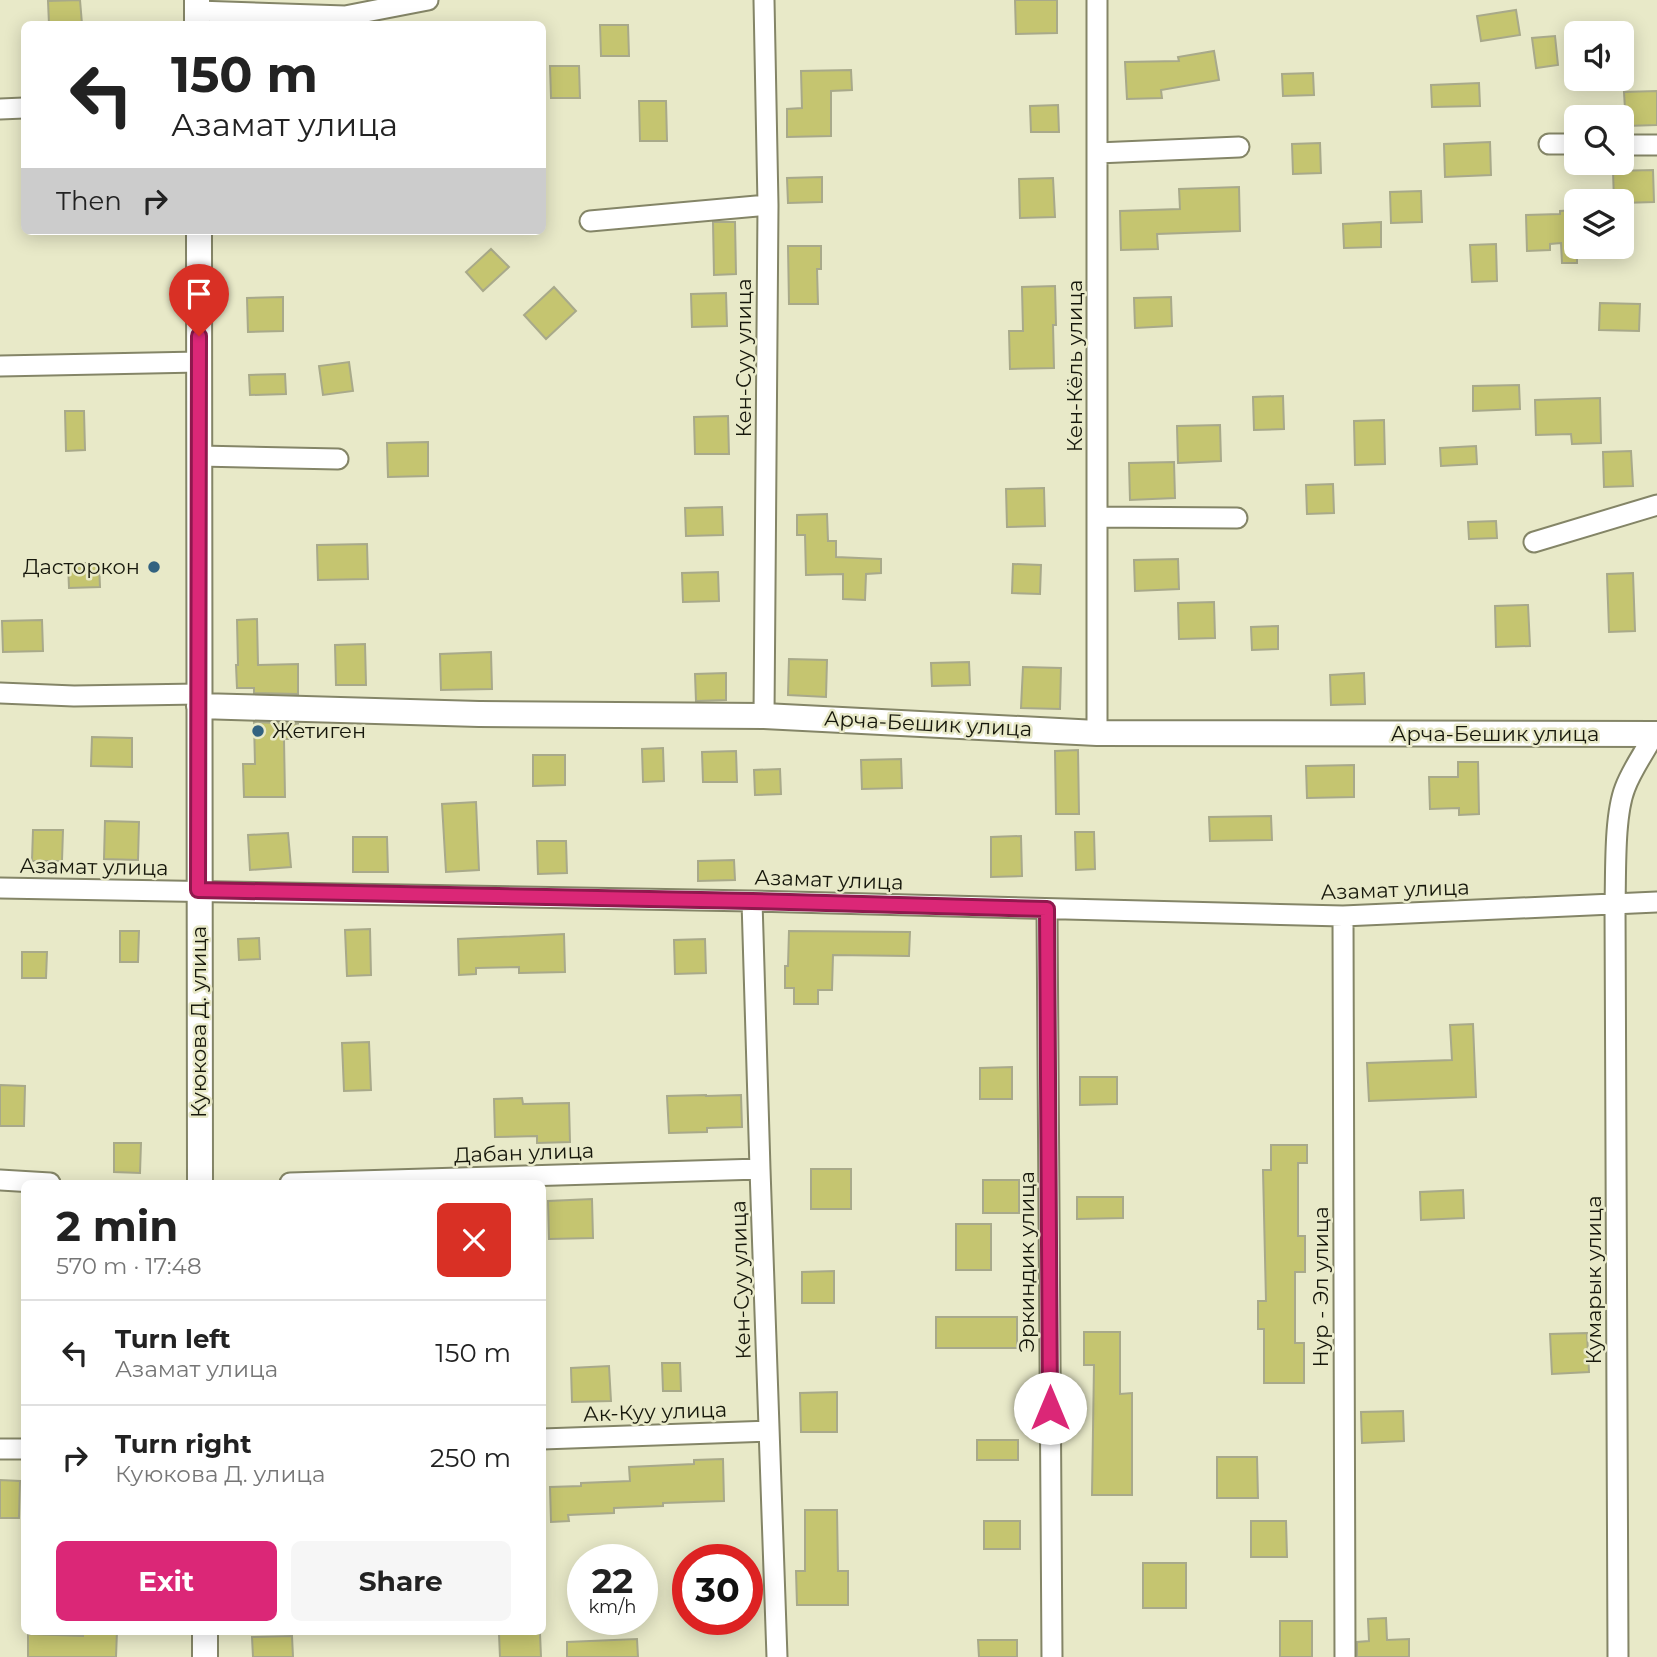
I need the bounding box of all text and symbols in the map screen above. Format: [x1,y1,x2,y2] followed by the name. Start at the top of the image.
[1564,21,1634,259] map controls
[1564,21,1634,91] button: sound
[171,45,318,104] text: 150 m
[56,49,147,140] icon: left
[171,105,398,144] text: Азамат улица
[1564,105,1634,175] button: search
[136,182,174,220] icon: right
[56,185,122,217] text: Then
[1564,189,1634,259] button: layers
[169,264,229,336] pin
[180,275,218,313] icon: arrive
[731,279,756,437] street label: Кен-Суу улица
[1062,280,1087,452] street label: Кен-Кёль улица
[23,554,140,579] place label: Дасторкон
[146,559,162,575] marker: Дасторкон
[823,706,1033,741] street label: Арча-Бешик улица
[272,718,366,743] place label: Жетиген
[1391,721,1599,746] street label: Арча-Бешик улица
[250,723,266,739] marker: Жетиген
[19,853,169,880] street label: Азамат улица
[754,864,904,895] street label: Азамат улица
[1320,874,1470,905] street label: Азамат улица
[186,926,211,1118] street label: Куюкова Д. улица
[454,1138,594,1167] street label: Дабан улица
[1014,1171,1039,1353] street label: Эркиндик улица
[1581,1196,1606,1364] street label: Кумарык улица
[56,1200,178,1252] text: 2 min
[725,1200,756,1360] street label: Кен-Суу улица
[437,1203,511,1277] button: close
[1308,1206,1333,1368] street label: Нур - Эл улица
[56,1252,202,1280] text: 570 m · 17:48
[115,1323,231,1355] text: Turn left
[56,1334,94,1372] icon: left
[435,1337,511,1369] text: 150 m
[115,1355,278,1383] text: Азамат улица
[1013,1371,1087,1445] position arrow
[583,1396,727,1427] street label: Ак-Куу улица
[115,1428,251,1460] text: Turn right
[56,1439,94,1477] icon: right
[430,1442,511,1474] text: 250 m
[115,1460,325,1488] text: Куюкова Д. улица
[56,1541,277,1621] button: Exit
[291,1541,511,1621] button: Share
[672,1544,763,1635] speed limit sign: 30
[592,1559,633,1602] text: 22
[588,1596,637,1618] text: km/h

